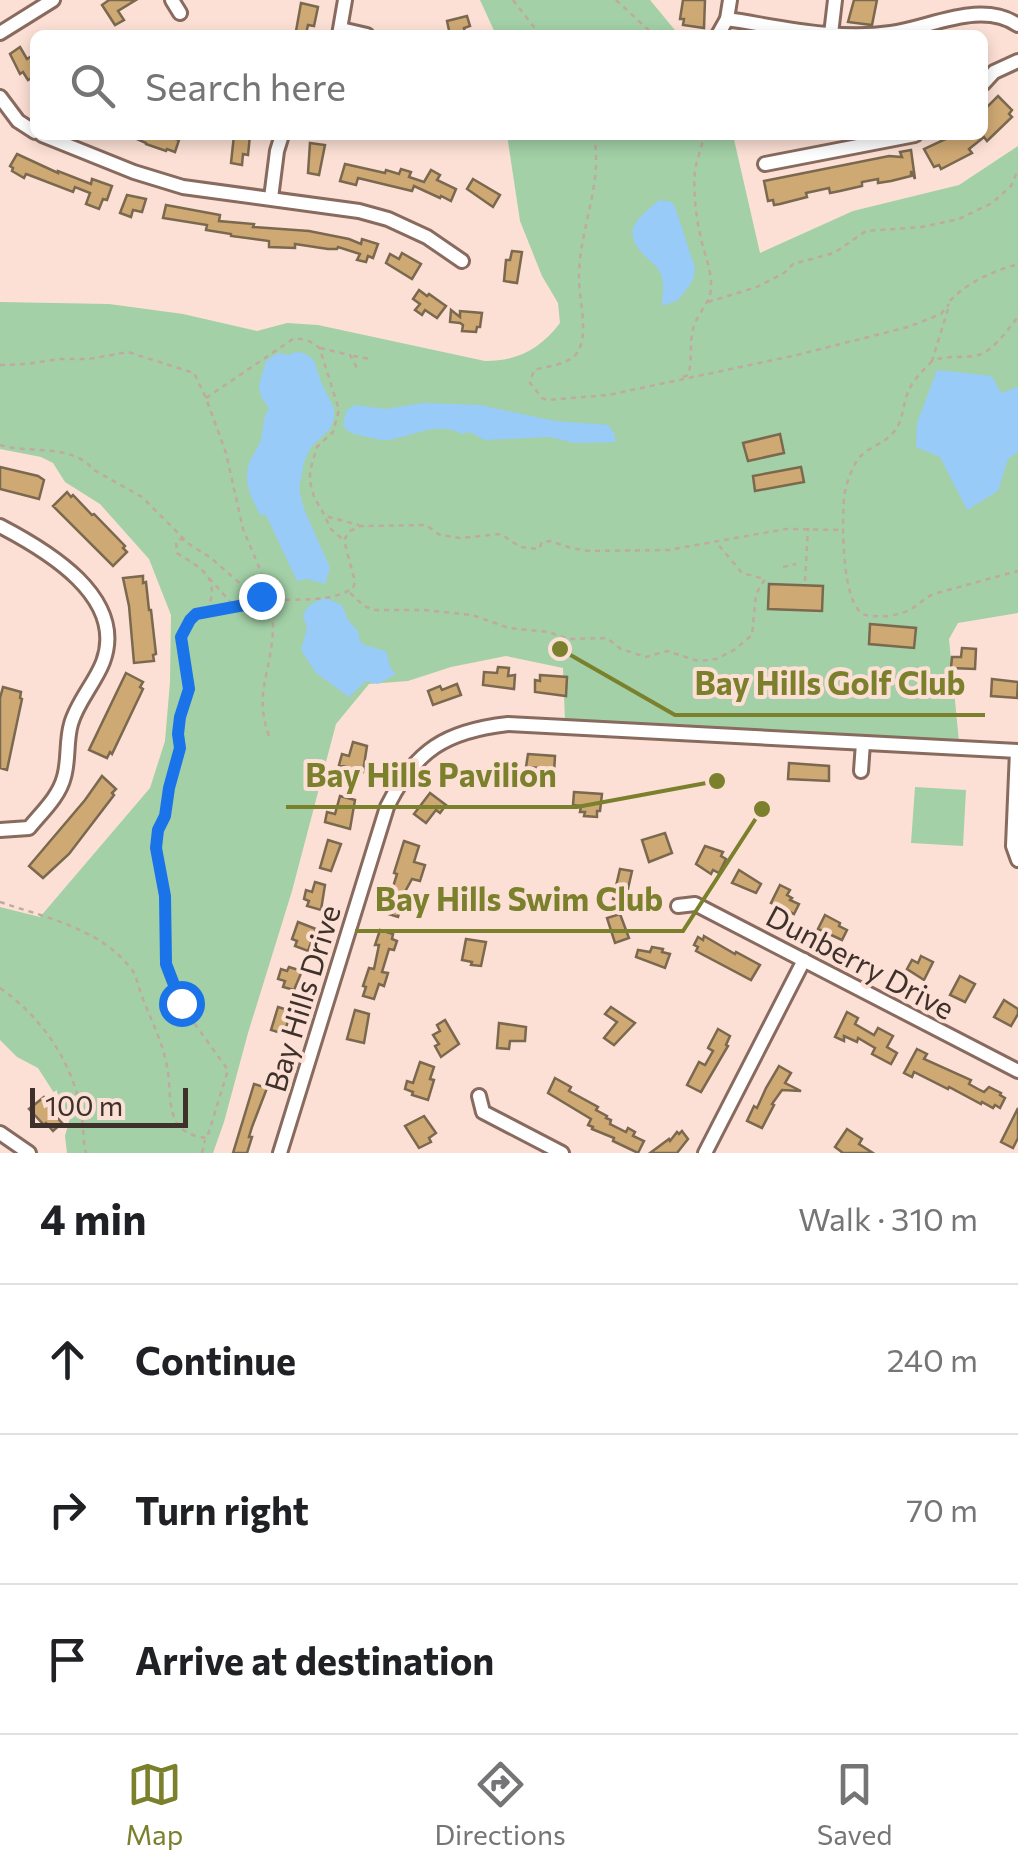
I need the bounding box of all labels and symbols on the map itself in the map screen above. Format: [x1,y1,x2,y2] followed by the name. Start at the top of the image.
[239,574,285,620] route end
[675,653,985,715] callout: Bay Hills Golf Club
[695,662,965,702] text: Bay Hills Golf Club
[286,745,577,807] callout: Bay Hills Pavilion
[305,754,557,794] text: Bay Hills Pavilion
[355,869,683,931] callout: Bay Hills Swim Club
[375,878,663,918] text: Bay Hills Swim Club
[761,896,961,1026] street label: Dunberry Drive
[255,900,347,1096] street label: Bay Hills Drive
[159,981,205,1027] route start
[30,1083,188,1128] scale bar

